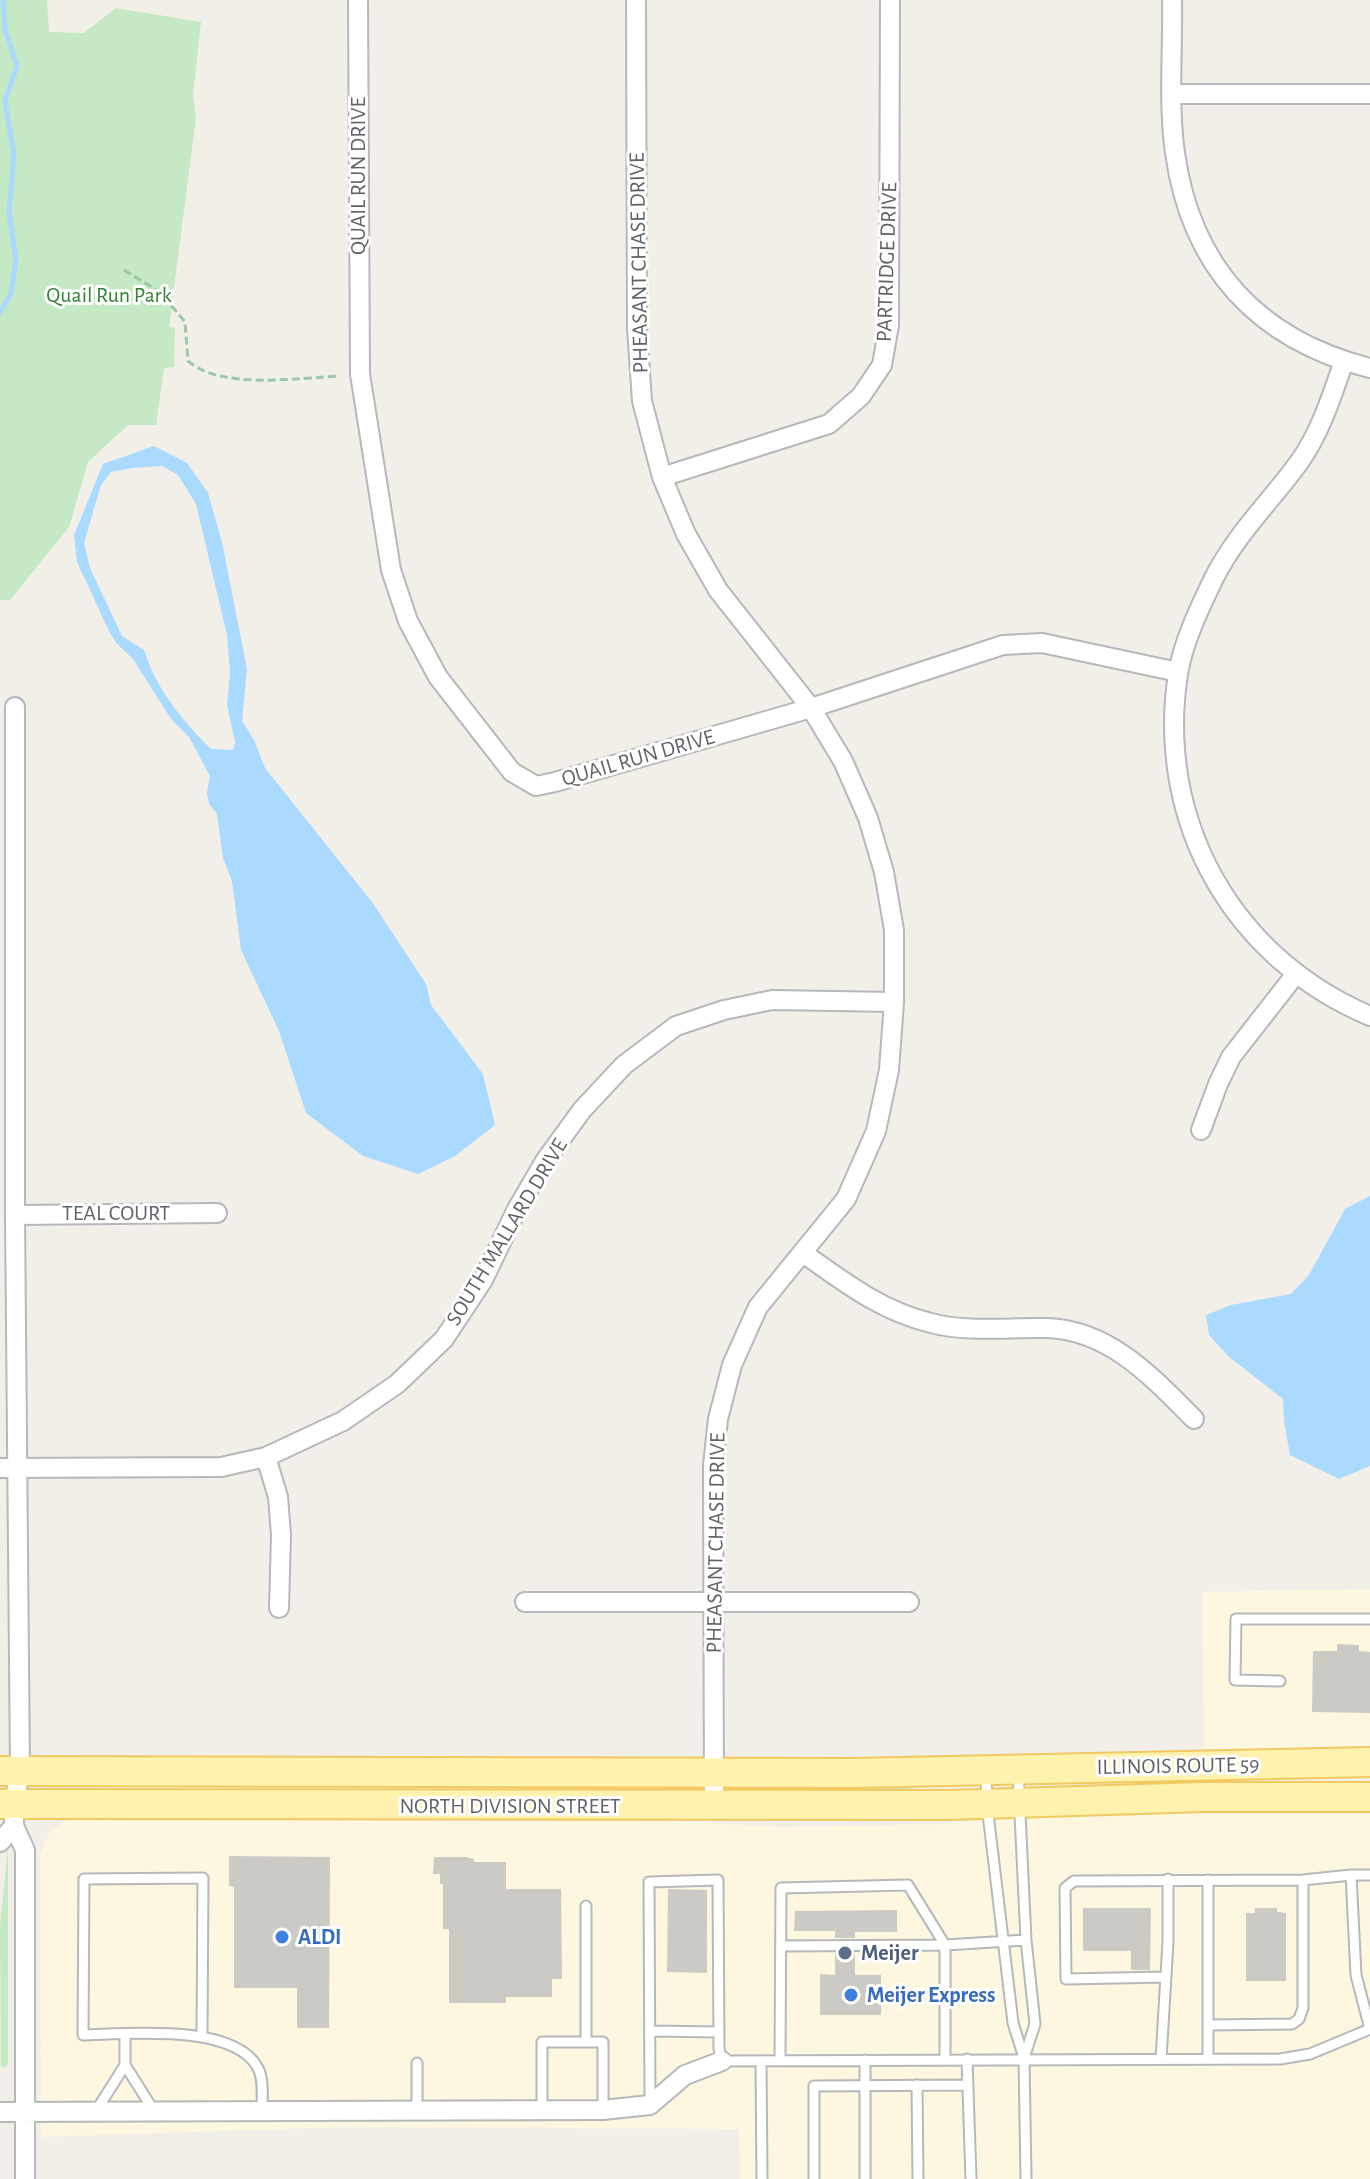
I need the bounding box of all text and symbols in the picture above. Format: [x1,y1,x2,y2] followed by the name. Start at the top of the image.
[345,97,371,255] street label: QUAIL RUN DRIVE
[624,152,654,374] street label: PHEASANT CHASE DRIVE
[871,182,903,342] street label: PARTRIDGE DRIVE
[46,282,172,308] park label: Quail Run Park
[558,724,718,792] street label: QUAIL RUN DRIVE
[441,1134,573,1330] street label: SOUTH MALLARD DRIVE
[62,1200,170,1226] street label: TEAL COURT
[701,1432,731,1654] street label: PHEASANT CHASE DRIVE
[1096,1751,1260,1781] street label: ILLINOIS ROUTE 59
[399,1793,621,1819] street label: NORTH DIVISION STREET
[298,1924,342,1950] place label: ALDI
[273,1928,291,1946] marker: ALDI
[861,1940,919,1966] place label: Meijer
[836,1944,854,1962] marker: Meijer
[867,1982,995,2008] place label: Meijer Express
[842,1986,860,2004] marker: Meijer Express

